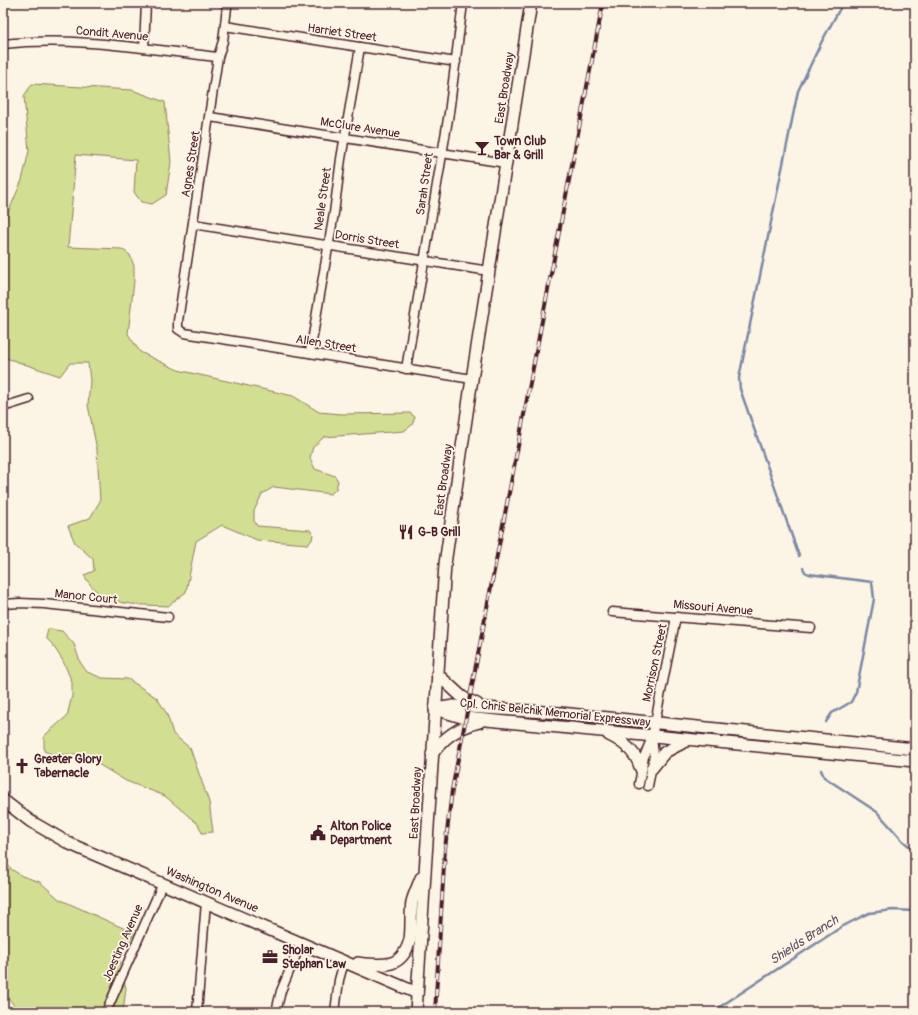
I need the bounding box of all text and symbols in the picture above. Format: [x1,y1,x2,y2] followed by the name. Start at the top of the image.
[306,21,378,45] street label: Harriet Street
[75,23,149,45] street label: Condit Avenue
[492,51,518,125] street label: East Broadway
[319,114,401,142] street label: McClure Avenue
[178,130,204,198] street label: Agnes Street
[493,134,546,163] place label: Town Club Bar & Grill
[473,139,491,157] bar icon: Town Club Bar & Grill
[413,151,437,216] street label: Sarah Street
[311,166,335,232] street label: Neale Street
[334,227,401,253] street label: Dorris Street
[295,332,358,356] street label: Allen Street
[432,443,456,517] street label: East Broadway
[397,523,415,541] restaurant icon: G-B Grill
[418,525,461,540] place label: G-B Grill
[54,586,118,608] street label: Manor Court
[673,597,754,619] street label: Missouri Avenue
[639,622,671,703] street label: Morrison Street
[459,696,651,730] street label: Cpl. Chris Belchik Memorial Expressway
[33,752,102,781] place label: Greater Glory Tabernacle
[13,757,31,775] church icon: Greater Glory Tabernacle
[407,767,425,839] street label: East Broadway
[330,819,393,848] place label: Alton Police Department
[309,824,327,842] public building icon: Alton Police Department
[163,864,261,916] street label: Washington Avenue
[99,902,147,984] street label: Joesting Avenue
[767,911,842,968] water label: Shields Branch
[282,943,347,972] place label: Sholar Stephan Law
[261,948,279,966] office icon: Sholar Stephan Law

